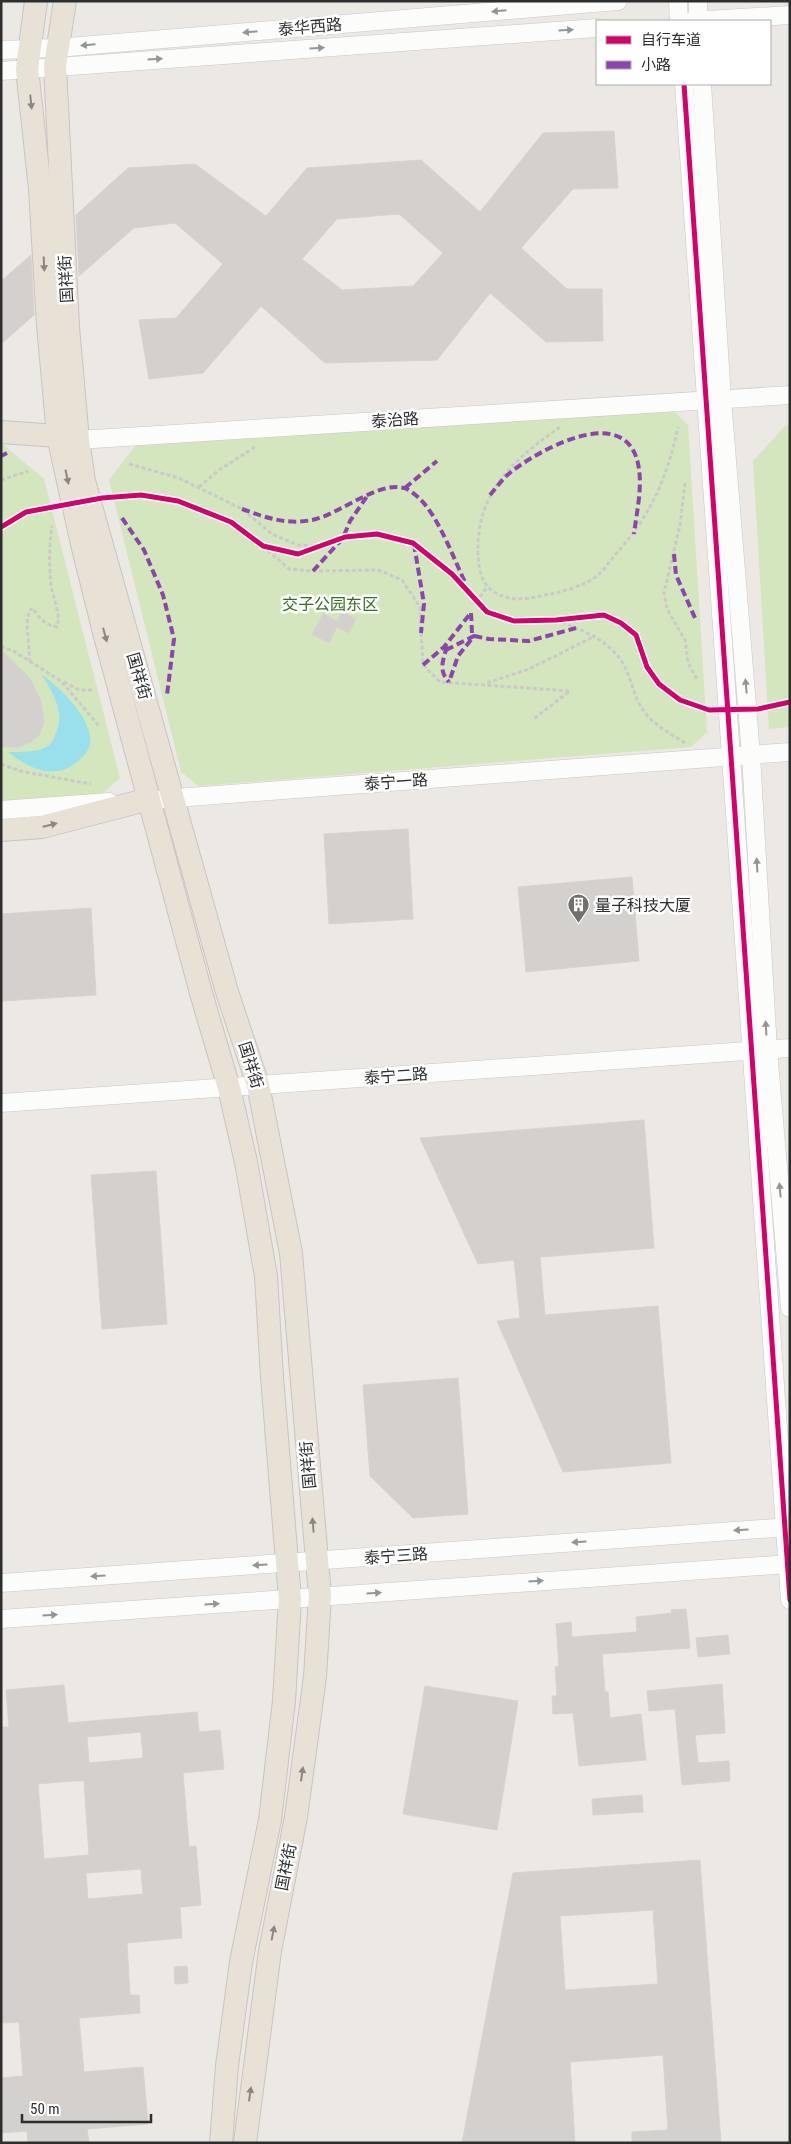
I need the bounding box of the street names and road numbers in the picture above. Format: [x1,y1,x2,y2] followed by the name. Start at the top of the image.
[277,15,343,39] street label: 泰华西路
[55,255,77,303] street label: 国祥街
[370,409,420,431] street label: 泰治路
[123,650,155,702] street label: 国祥街
[363,770,429,794] street label: 泰宁一路
[235,1039,267,1091] street label: 国祥街
[363,1064,429,1088] street label: 泰宁二路
[296,1440,320,1490] street label: 国祥街
[363,1544,429,1568] street label: 泰宁三路
[272,1842,300,1892] street label: 国祥街

